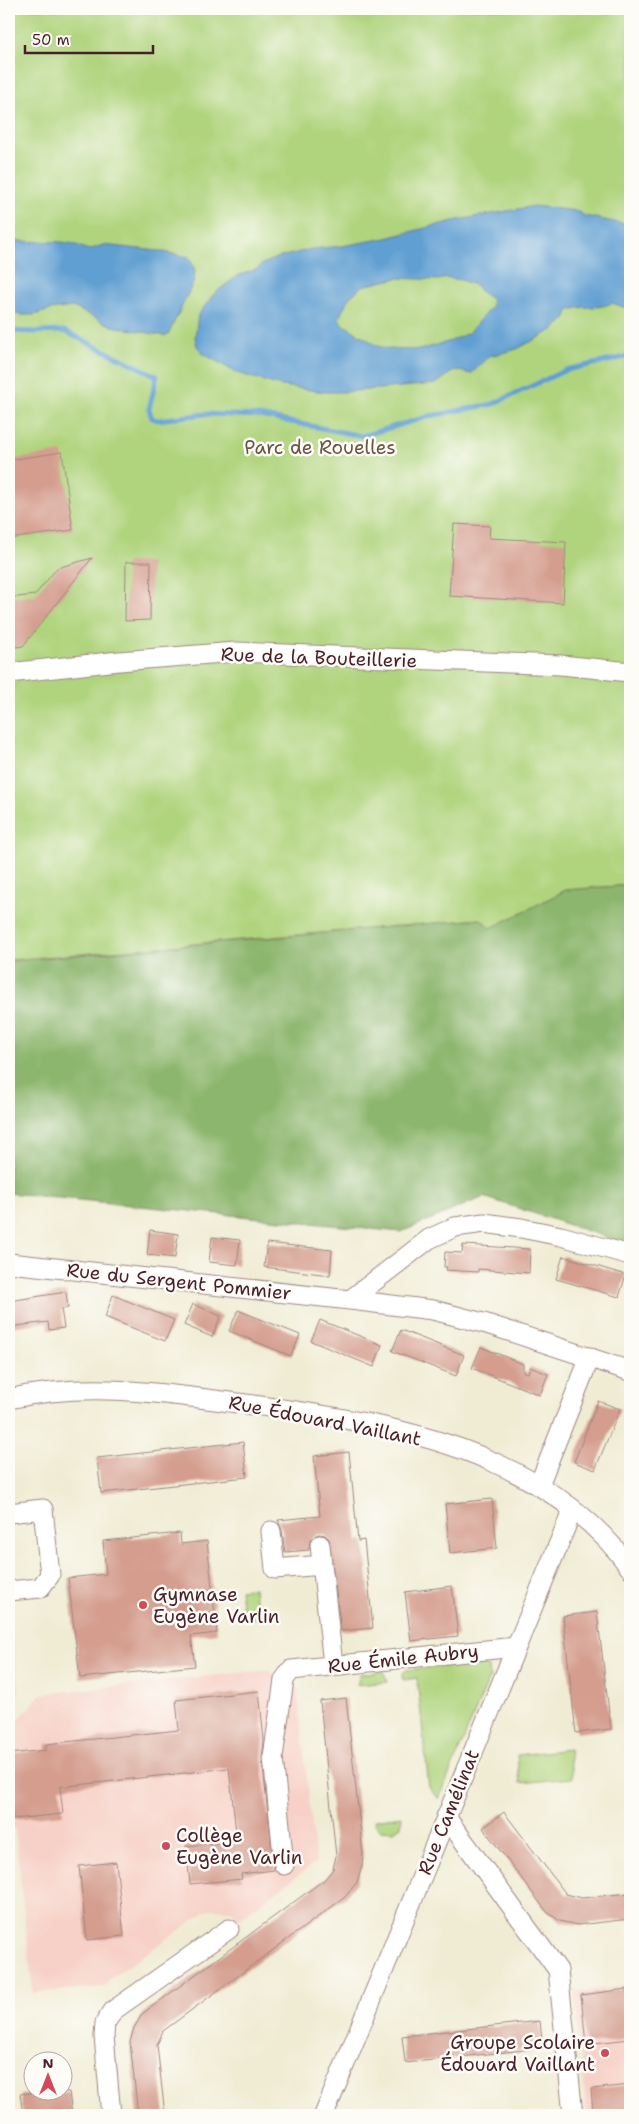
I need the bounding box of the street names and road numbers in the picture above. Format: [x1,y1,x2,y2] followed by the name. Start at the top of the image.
[220,642,418,673] street label: Rue de la Bouteillerie
[65,1257,293,1306] street label: Rue du Sergent Pommier
[227,1389,423,1451] street label: Rue Édouard Vaillant
[326,1637,480,1679] street label: Rue Émile Aubry
[412,1746,485,1879] street label: Rue Camélinat

